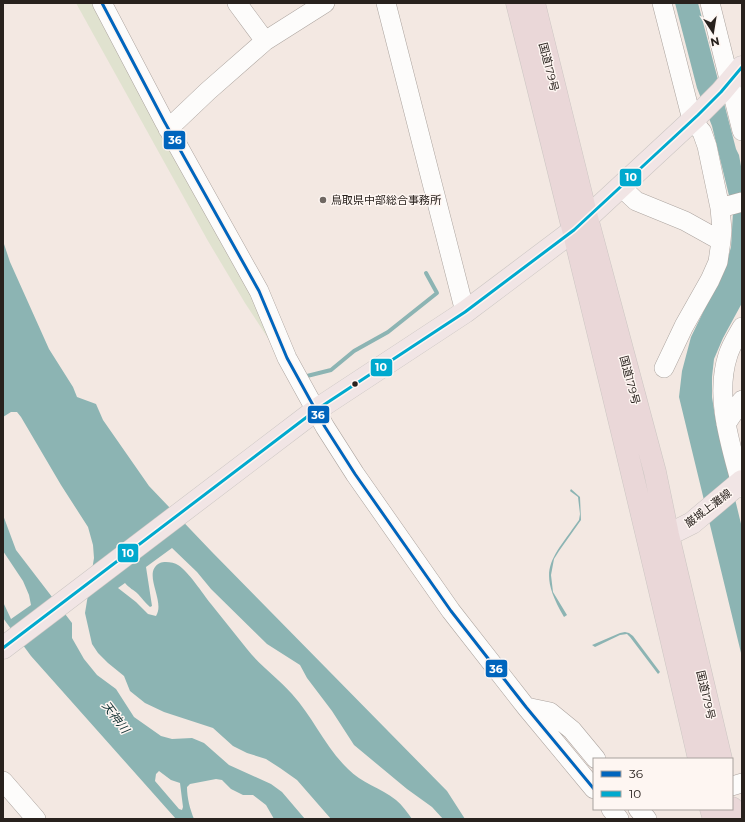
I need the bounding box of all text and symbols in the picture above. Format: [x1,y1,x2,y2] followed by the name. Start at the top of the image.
[693,12,733,52] north arrow
[709,34,721,50] text: N
[536,41,562,93] street label: 国道179号
[163,130,186,150] line badge: 36
[167,133,182,147] text: 36
[619,168,642,187] line badge: 10
[625,170,637,184] text: 10
[331,193,442,207] place label: 鳥取県中部総合事務所
[318,195,328,205] marker: 鳥取県中部総合事務所
[617,354,643,406] street label: 国道179号
[370,358,393,377] line badge: 10
[375,360,387,374] text: 10
[350,379,360,389] unlabelled marker
[307,405,330,424] line badge: 36
[310,408,325,422] text: 36
[682,486,734,530] street label: 巌城上灘線
[117,543,139,563] line badge: 10
[122,546,134,560] text: 10
[485,659,508,678] line badge: 36
[488,662,503,676] text: 36
[694,669,718,721] street label: 国道179号
[99,698,134,737] water label: 天神川
[593,758,733,810] legend
[629,766,643,781] text: 36
[629,786,641,801] text: 10

